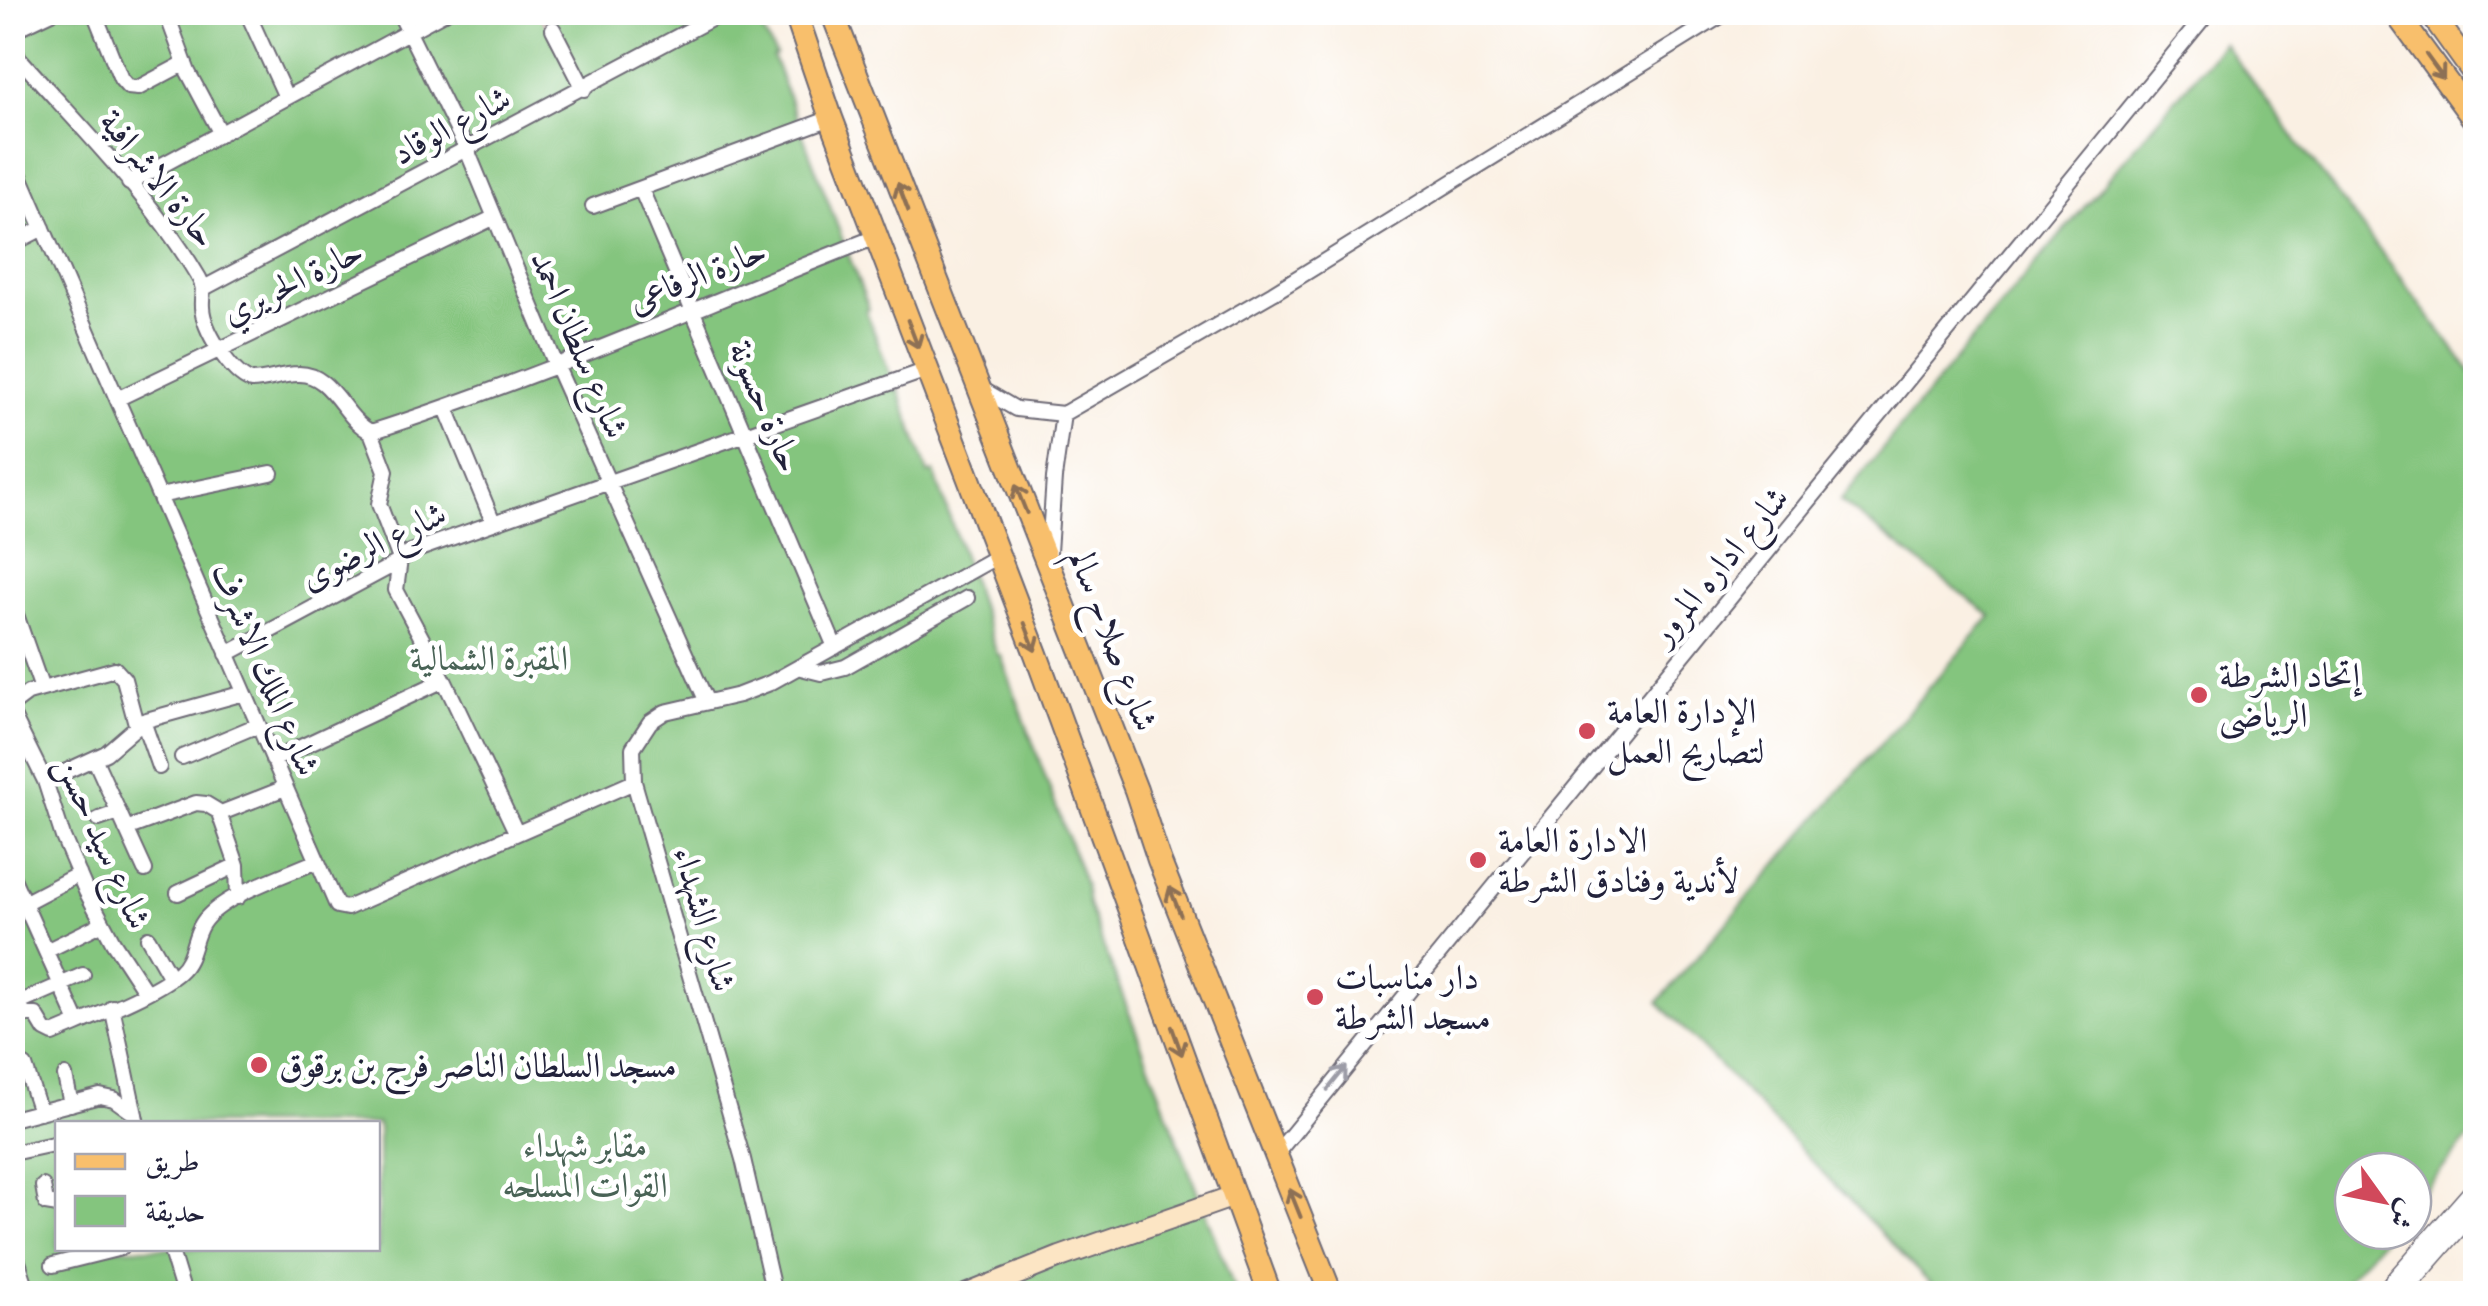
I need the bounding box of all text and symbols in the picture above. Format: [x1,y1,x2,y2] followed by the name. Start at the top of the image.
[2425,53,2446,80] one-way arrow
[382,72,521,181] street label: شارع الوقاد
[88,98,231,258] street label: حارة الاشرافية
[893,182,911,213] one-way arrow
[212,224,372,339] street label: حارة الحريري
[620,224,774,325] street label: حارة الرفاعى
[514,242,643,447] street label: شارع سلطان احمد
[906,318,924,348] one-way arrow
[716,332,817,480] street label: حارة حسونة
[1635,474,1804,660] street label: شارع اداره المرور
[1011,485,1029,515] one-way arrow
[291,487,456,605] street label: شارع الرضوى
[1051,541,1173,740] street label: شارع صلاح سالم
[195,554,334,785] street label: شارع الملك الاشرف
[1022,622,1040,652] one-way arrow
[410,632,568,683] park label: المقبرة الشمالية
[2219,649,2362,740] place label: إتحاد الشرطة الرياضى
[2188,684,2210,706] marker: إتحاد الشرطة الرياضى
[1607,685,1765,781] place label: الإدارة العامة لتصاريح العمل
[1576,720,1598,742] marker: الإدارة العامة لتصاريح العمل
[40,747,165,938] street label: شارع سيد حسن
[1498,814,1739,905] place label: الادارة العامة لأندية وفنادق الشرطة
[657,840,751,999] street label: شارع الشهداء
[1467,849,1489,871] marker: الادارة العامة لأندية وفنادق الشرطة
[1165,886,1183,917] one-way arrow
[1335,951,1491,1042] place label: دار مناسبات مسجد الشرطة
[1304,986,1326,1008] marker: دار مناسبات مسجد الشرطة
[1169,1025,1187,1056] one-way arrow
[279,1039,677,1096] place label: مسجد السلطان الناصر فرج بن برقوق
[248,1054,270,1076] marker: مسجد السلطان الناصر فرج بن برقوق
[1326,1065,1347,1092] one-way arrow
[502,1119,668,1210] park label: مقابر شهداء القوات المسلحه
[55,1121,380,1251] legend
[145,1138,200,1182] text: طريق
[2333,1151,2433,1251] north arrow
[145,1188,206,1232] text: حديقة
[1285,1188,1303,1219] one-way arrow
[2380,1192,2429,1238] text: ش

